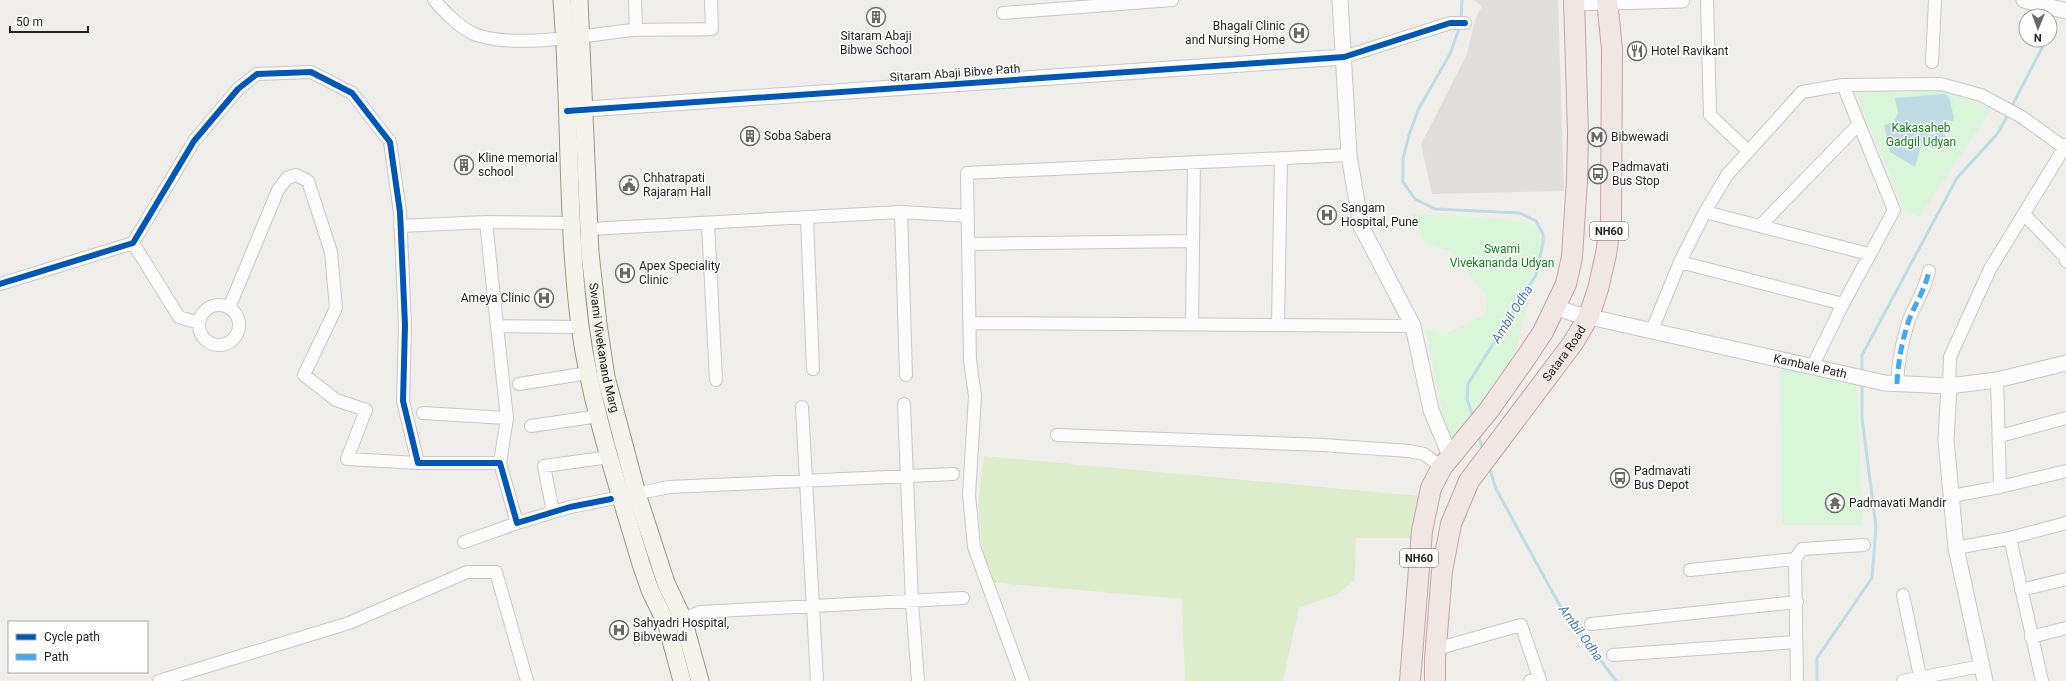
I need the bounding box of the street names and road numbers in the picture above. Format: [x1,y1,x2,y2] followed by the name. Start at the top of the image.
[889,61,1021,85] street label: Sitaram Abaji Bibve Path
[1590,222,1628,240] road number: NH60
[586,282,622,414] street label: Swami Vivekanand Marg
[1540,323,1589,384] street label: Satara Road
[1772,351,1848,381] street label: Kambale Path
[1400,549,1438,567] road number: NH60

